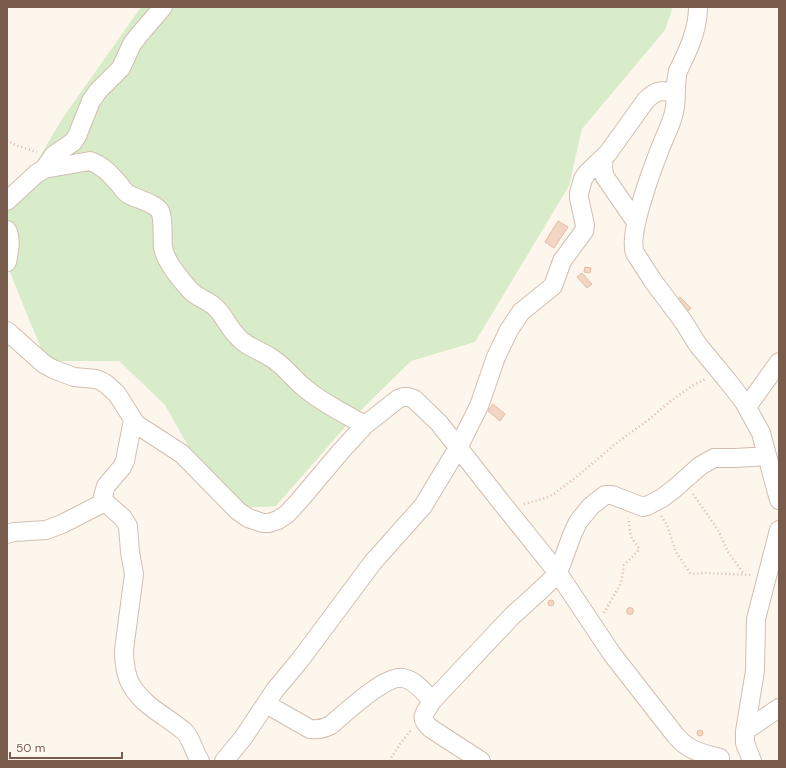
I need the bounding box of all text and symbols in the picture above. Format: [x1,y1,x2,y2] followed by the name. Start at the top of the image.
[10,734,122,760] scale bar
[16,740,45,756] text: 50 m

